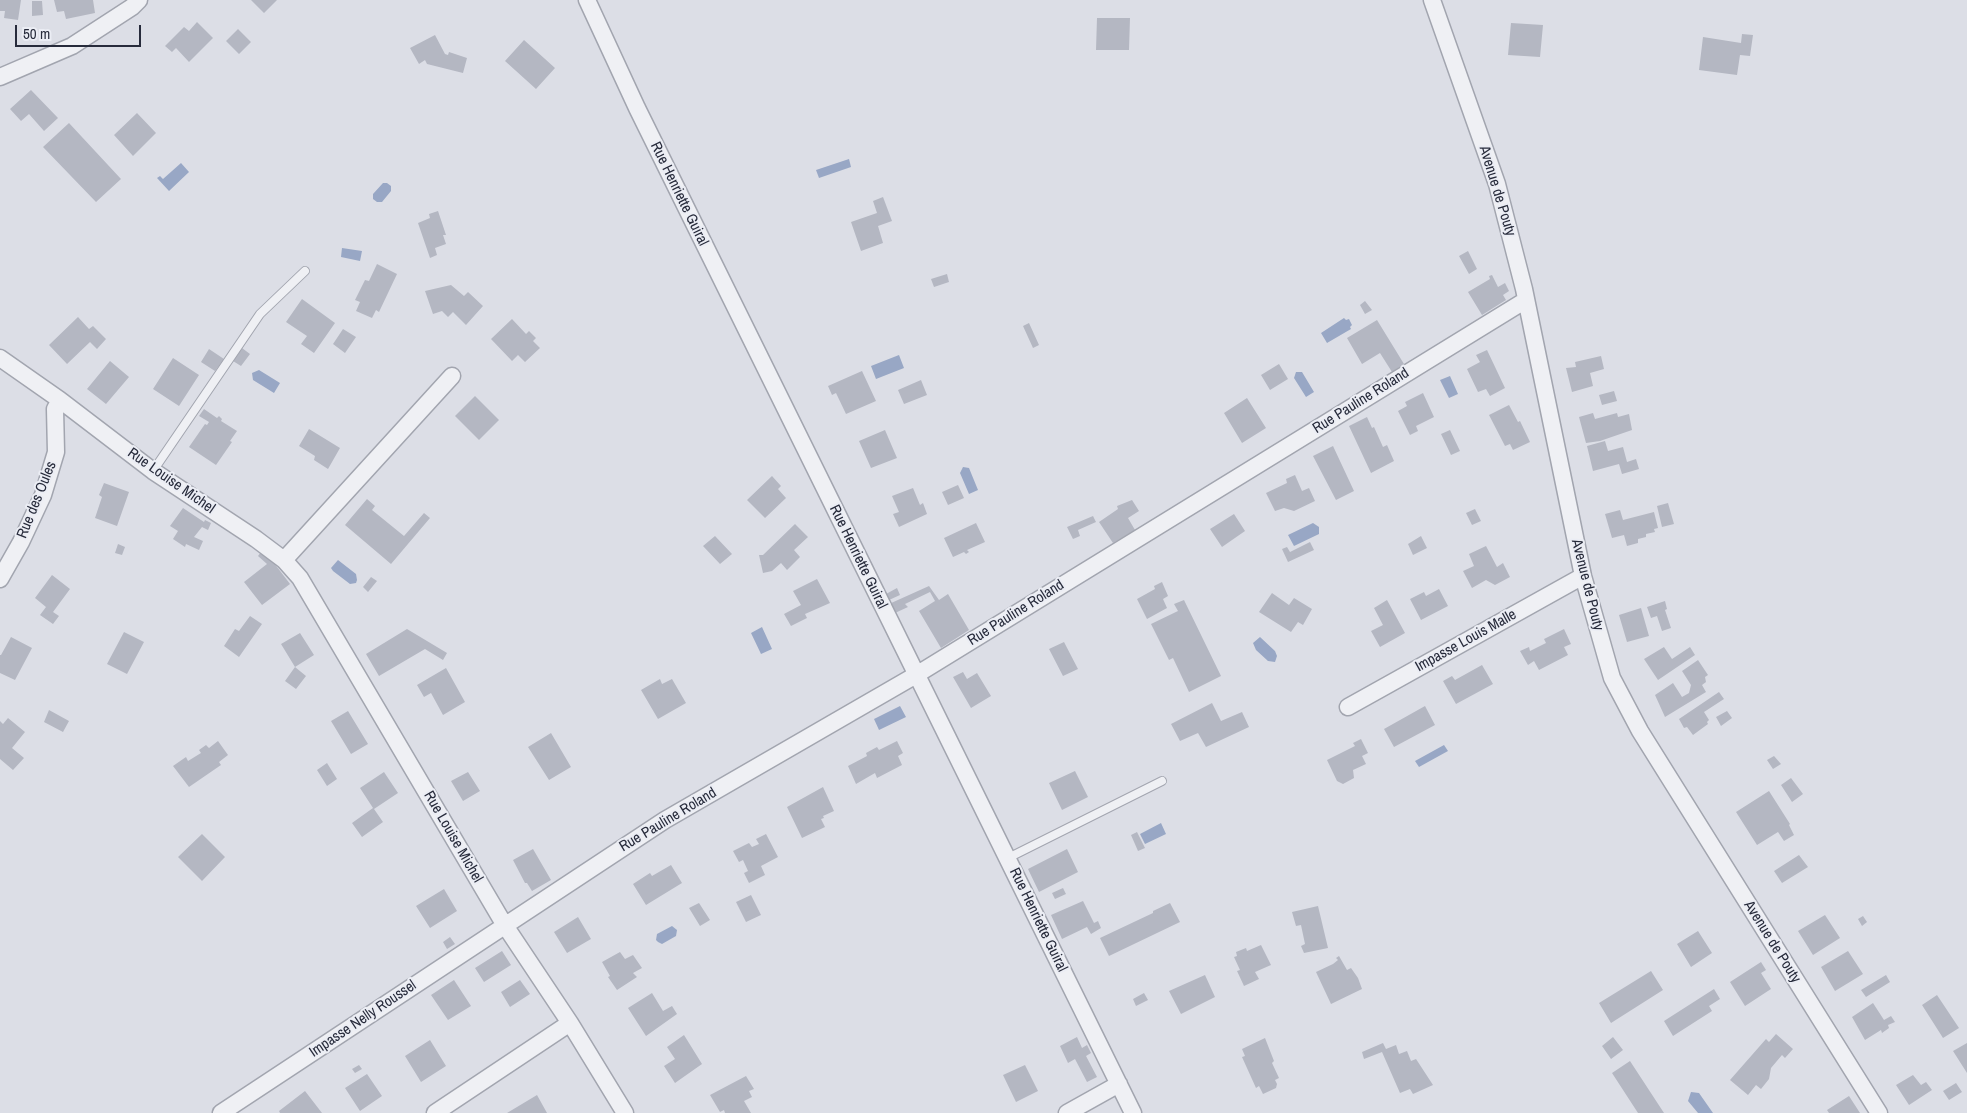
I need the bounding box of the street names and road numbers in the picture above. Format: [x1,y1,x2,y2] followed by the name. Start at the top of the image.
[646,139,712,249] street label: Rue Henriette Guiral
[1475,144,1519,238] street label: Avenue de Pouty
[1310,364,1412,438] street label: Rue Pauline Roland
[124,444,218,518] street label: Rue Louise Michel
[13,459,61,541] street label: Rue des Oules
[825,502,891,612] street label: Rue Henriette Guiral
[1567,537,1607,633] street label: Avenue de Pouty
[965,576,1067,650] street label: Rue Pauline Roland
[1412,606,1520,676] street label: Impasse Louis Malle
[616,784,720,856] street label: Rue Pauline Roland
[420,788,486,886] street label: Rue Louise Michel
[1005,865,1071,975] street label: Rue Henriette Guiral
[1740,898,1804,986] street label: Avenue de Pouty
[306,977,420,1061] street label: Impasse Nelly Roussel

